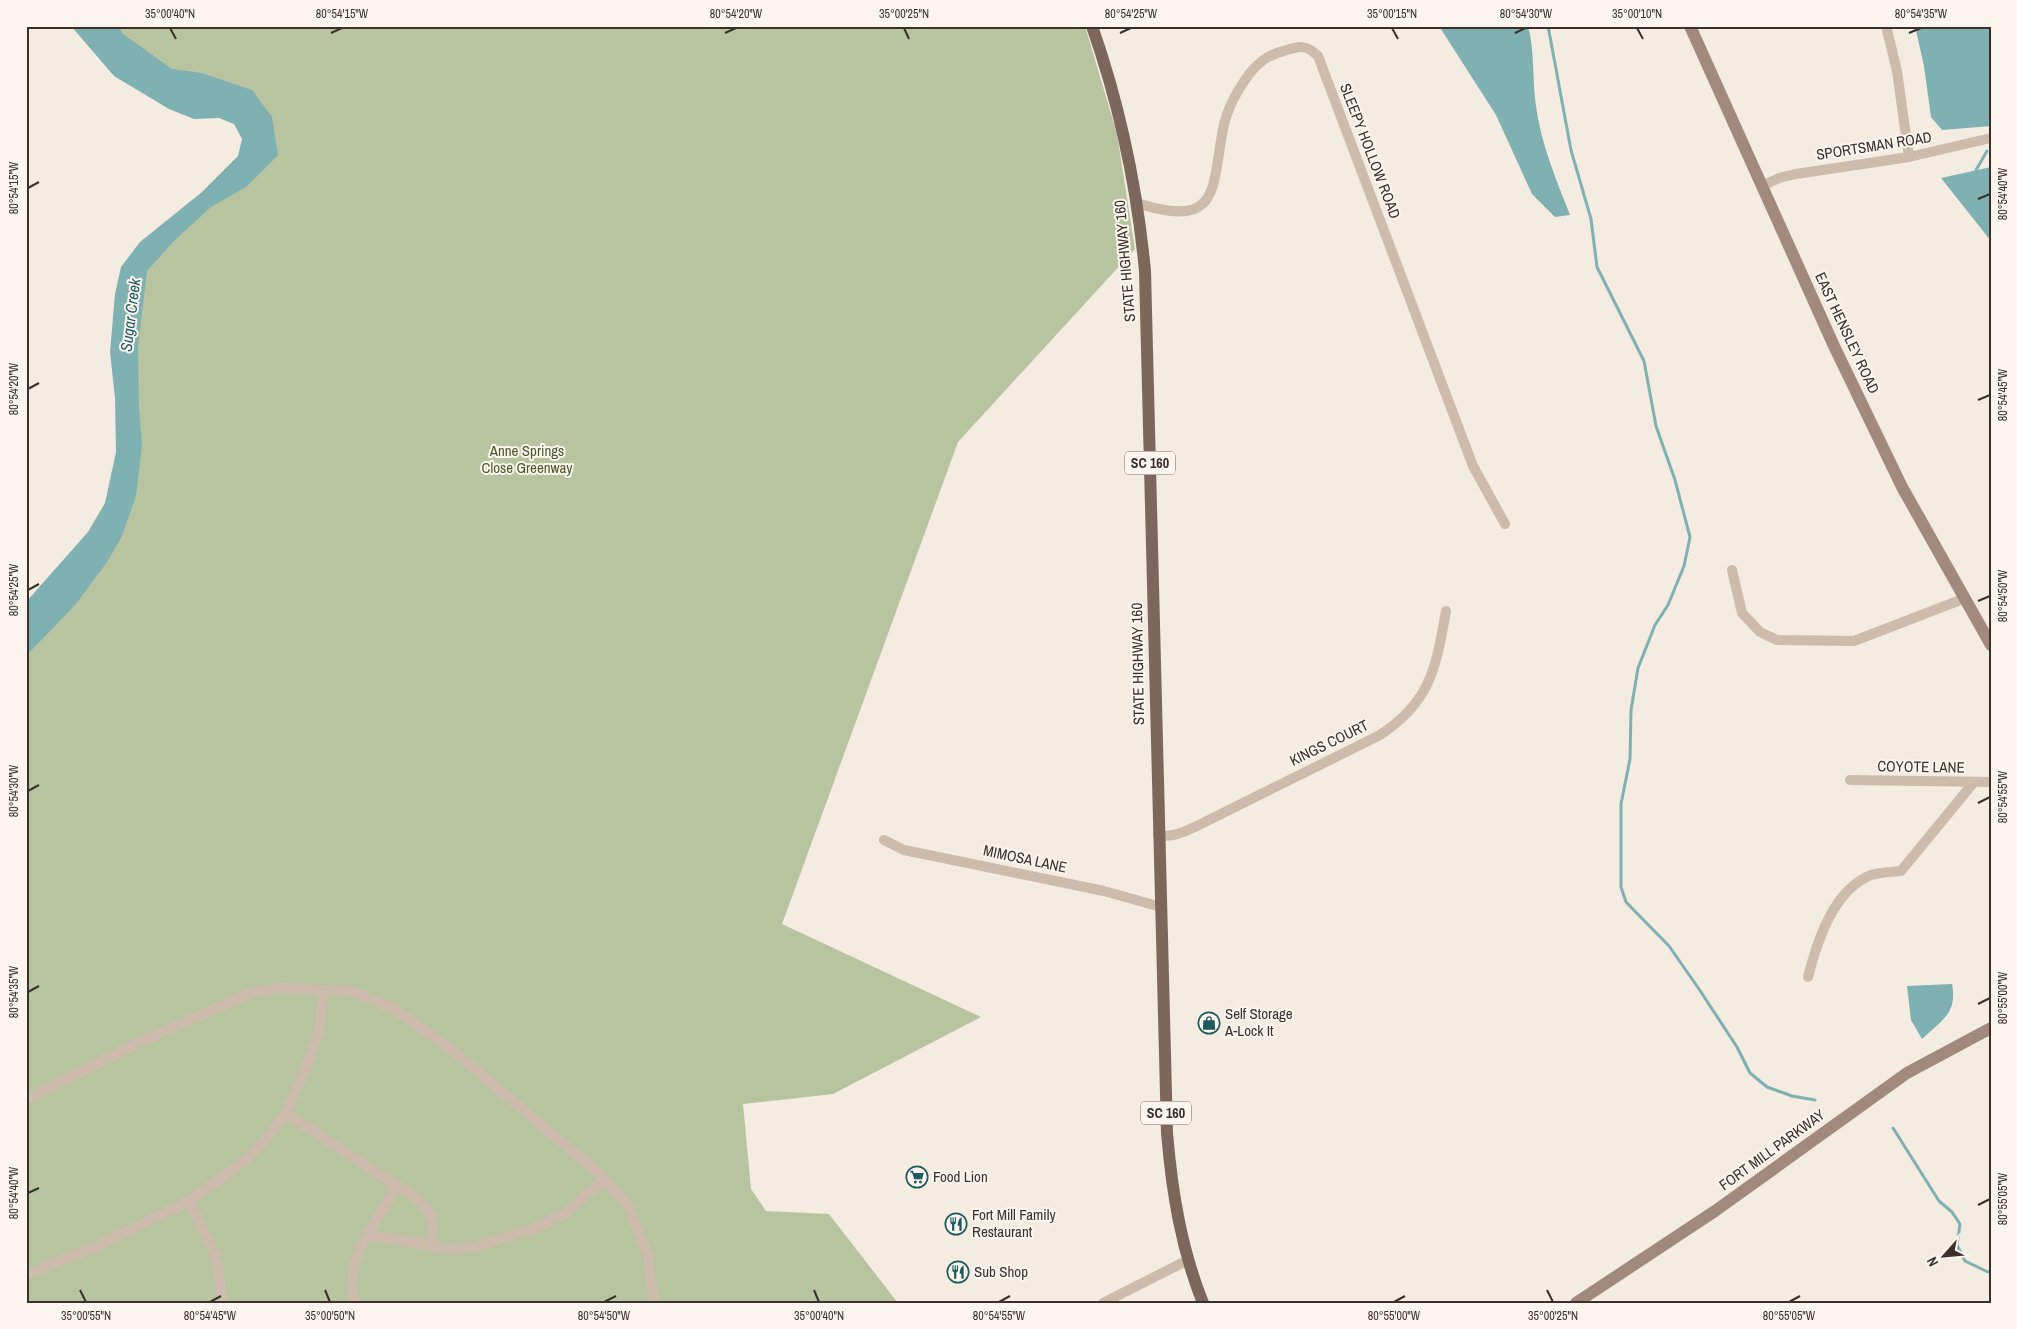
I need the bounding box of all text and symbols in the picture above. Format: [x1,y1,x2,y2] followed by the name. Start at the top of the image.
[145,6,195,22] text: 35°00'40"N
[316,6,369,22] text: 80°54'15"W
[710,6,763,22] text: 80°54'20"W
[879,6,929,22] text: 35°00'25"N
[1105,6,1158,22] text: 80°54'25"W
[1367,6,1417,22] text: 35°00'15"N
[1500,6,1553,22] text: 80°54'30"W
[1612,6,1662,22] text: 35°00'10"N
[1895,6,1948,22] text: 80°54'35"W
[1335,80,1406,222] street label: SLEEPY HOLLOW ROAD
[1815,126,1933,165] street label: SPORTSMAN ROAD
[6,161,22,214] text: 80°54'15"W
[1995,167,2011,220] text: 80°54'40"W
[1109,199,1140,323] street label: STATE HIGHWAY 160
[1810,269,1885,397] street label: EAST HENSLEY ROAD
[115,277,145,353] water label: Sugar Creek
[6,362,22,415] text: 80°54'20"W
[1995,368,2011,421] text: 80°54'45"W
[482,440,573,478] park label: Anne Springs Close Greenway
[1125,452,1175,474] road number: SC 160
[6,563,22,616] text: 80°54'25"W
[1995,569,2011,622] text: 80°54'50"W
[1126,602,1149,725] street label: STATE HIGHWAY 160
[1286,714,1372,771] street label: KINGS COURT
[1877,755,1965,778] street label: COYOTE LANE
[6,764,22,817] text: 80°54'30"W
[1995,770,2011,823] text: 80°54'55"W
[981,839,1069,878] street label: MIMOSA LANE
[6,965,22,1018] text: 80°54'35"W
[1995,971,2011,1024] text: 80°55'00"W
[1224,1003,1293,1041] place label: Self Storage A-Lock It
[1197,1011,1221,1035] shop icon: Self Storage A-Lock It
[1141,1102,1191,1124] road number: SC 160
[1715,1104,1830,1195] street label: FORT MILL PARKWAY
[905,1165,929,1189] supermarket icon: Food Lion
[6,1166,22,1219] text: 80°54'40"W
[933,1166,988,1187] place label: Food Lion
[1995,1172,2011,1225] text: 80°55'05"W
[972,1204,1056,1242] place label: Fort Mill Family Restaurant
[944,1212,968,1236] restaurant icon: Fort Mill Family Restaurant
[1920,1232,1970,1282] north arrow
[1923,1254,1942,1270] text: N
[946,1260,970,1284] restaurant icon: Sub Shop
[974,1261,1028,1282] place label: Sub Shop
[61,1308,111,1324] text: 35°00'55"N
[184,1308,237,1324] text: 80°54'45"W
[305,1308,355,1324] text: 35°00'50"N
[578,1308,631,1324] text: 80°54'50"W
[794,1308,844,1324] text: 35°00'40"N
[973,1308,1026,1324] text: 80°54'55"W
[1368,1308,1421,1324] text: 80°55'00"W
[1528,1308,1578,1324] text: 35°00'25"N
[1763,1308,1816,1324] text: 80°55'05"W

